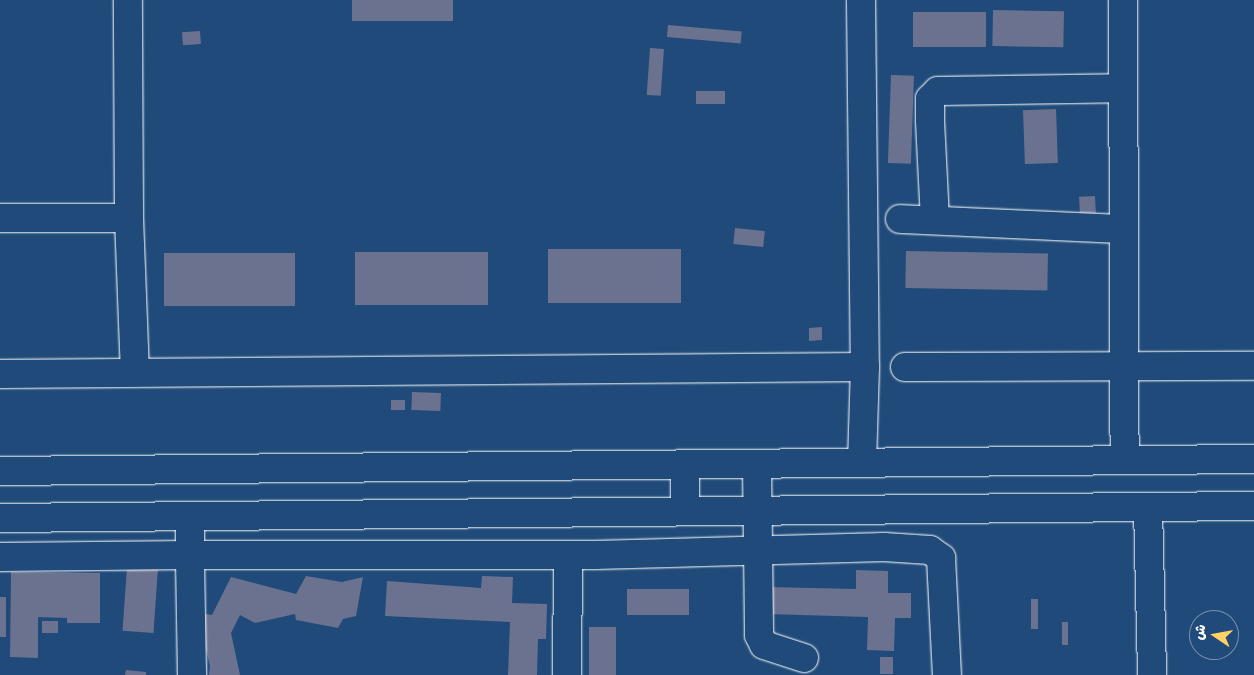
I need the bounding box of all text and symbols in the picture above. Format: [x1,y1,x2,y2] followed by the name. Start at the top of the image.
[1189,610,1239,660] north arrow
[1190,623,1210,641] text: ش

